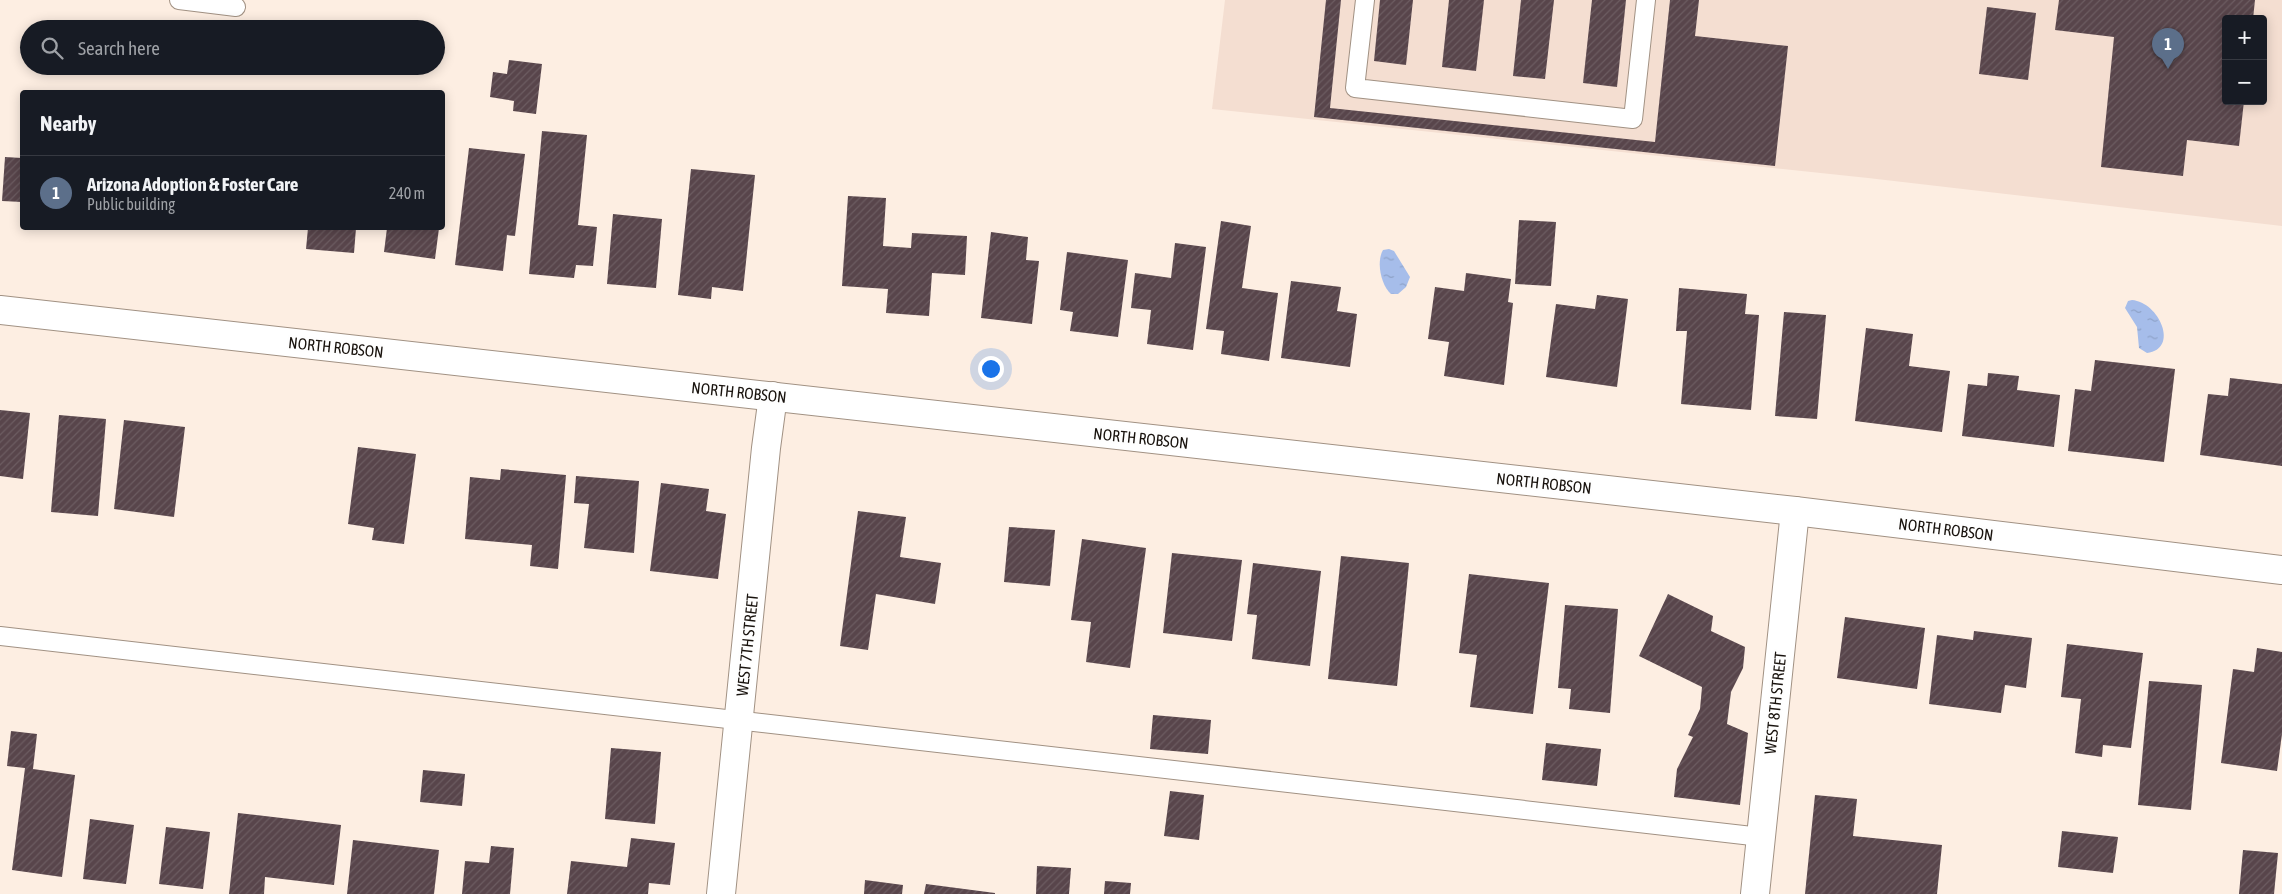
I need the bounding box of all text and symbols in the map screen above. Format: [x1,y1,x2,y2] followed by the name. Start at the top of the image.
[2222,15,2267,105] map controls
[2222,15,2267,60] button: +
[20,20,445,75] search box
[2152,28,2184,69] pin: 1
[38,34,66,62] icon: search
[78,37,160,59] text: Search here
[2222,60,2267,105] button: −
[40,111,96,135] text: Nearby
[87,173,299,195] text: Arizona Adoption & Foster Care
[52,184,60,202] text: 1
[389,184,425,202] text: 240 m
[87,195,175,213] text: Public building
[288,333,384,361] street label: NORTH ROBSON
[978,356,1004,382] your location
[691,378,787,406] street label: NORTH ROBSON
[1093,424,1189,452] street label: NORTH ROBSON
[1496,469,1592,497] street label: NORTH ROBSON
[1897,514,1995,544] street label: NORTH ROBSON
[733,593,761,697] street label: WEST 7TH STREET
[1761,651,1789,755] street label: WEST 8TH STREET

